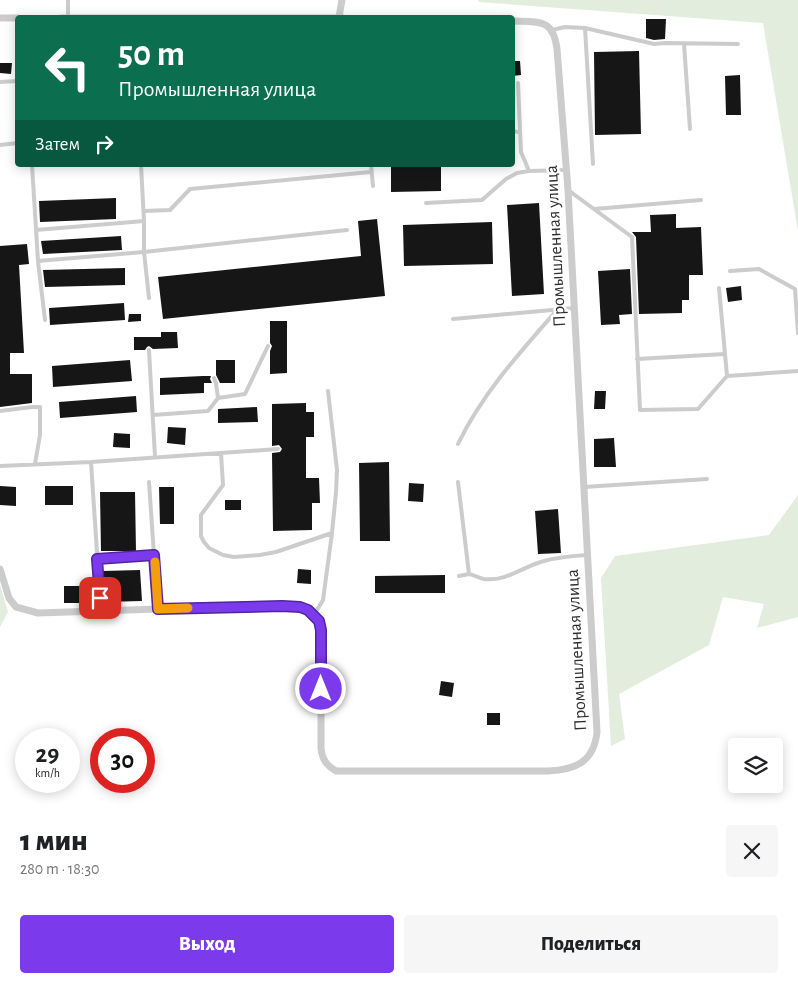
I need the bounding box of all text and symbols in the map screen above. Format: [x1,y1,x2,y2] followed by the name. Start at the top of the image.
[35,35,100,100] icon: left
[118,37,185,72] text: 50 m
[118,78,316,100] text: Промышленная улица
[90,130,118,158] icon: right
[35,135,80,154] text: Затем
[543,165,569,327] street label: Промышленная улица
[564,569,590,731] street label: Промышленная улица
[79,577,121,619] pin
[86,584,114,612] icon: arrive
[294,662,346,714] position arrow
[90,728,155,793] speed limit sign: 30
[728,738,783,793] map controls
[728,738,783,793] button: layers
[36,742,59,767] text: 29
[35,767,60,779] text: km/h
[726,825,778,877] button: close
[20,826,88,856] text: 1 мин
[20,861,100,877] text: 280 m · 18:30
[20,915,394,973] button: Выход
[404,915,778,973] button: Поделиться

